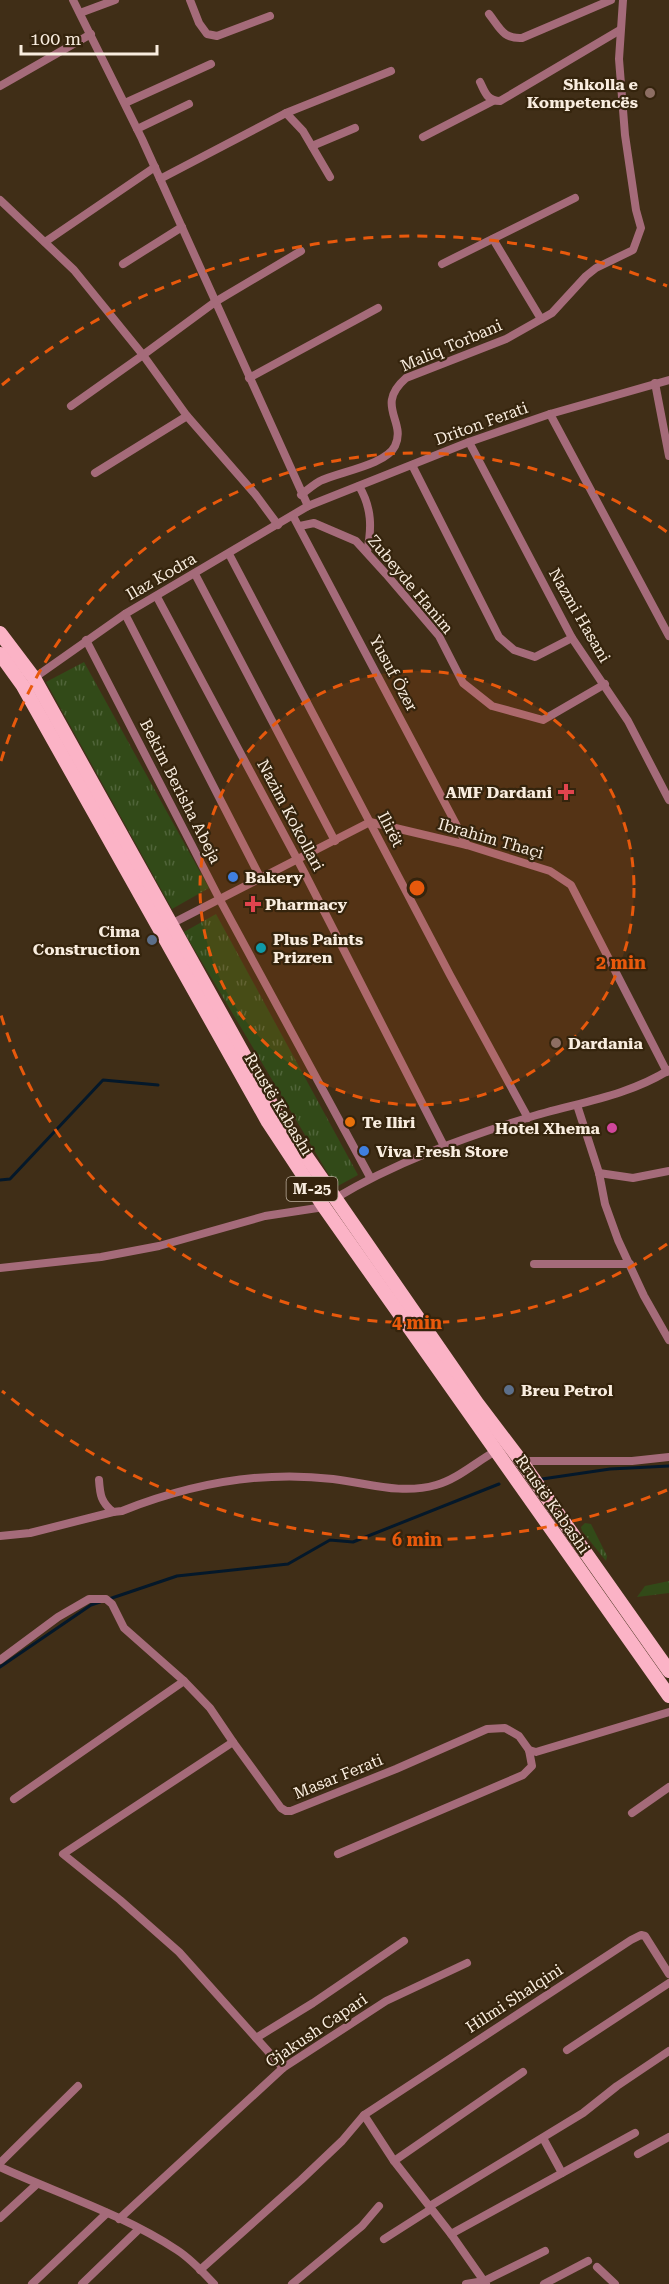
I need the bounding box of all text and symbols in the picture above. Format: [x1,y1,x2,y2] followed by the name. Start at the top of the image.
[21,18,158,56] scale bar
[30,28,81,49] text: 100 m
[527,75,638,112] place label: Shkolla e Kompetencës
[643,86,657,100] marker: Shkolla e Kompetencës
[398,316,505,375] street label: Maliq Torbani
[432,398,530,449] street label: Driton Ferati
[364,531,458,638] street label: Zubeyde Hanim
[123,549,200,604] street label: Ilaz Kodra
[545,565,614,666] street label: Nazmi Hasani
[366,632,422,715] street label: Yusuf Özer
[136,716,225,867] street label: Bekim Berisha Abeja
[253,756,328,874] street label: Nazim Kokollari
[446,783,553,802] place label: AMF Dardani
[557,783,575,801] marker: AMF Dardani
[374,808,407,850] street label: Ilirët
[436,814,546,863] street label: Ibrahim Thaçi
[245,868,303,887] place label: Bakery
[226,870,240,884] marker: Bakery
[407,878,427,898] centre of rings
[265,895,348,914] place label: Pharmacy
[246,897,260,911] marker: Pharmacy
[33,922,141,959] place label: Cima Construction
[273,930,363,967] place label: Plus Paints Prizren
[145,933,159,947] marker: Cima Construction
[254,941,268,955] marker: Plus Paints Prizren
[596,952,646,973] text: 2 min
[568,1034,643,1053] place label: Dardania
[549,1036,563,1050] marker: Dardania
[241,1050,317,1159] street label: Rrustë Kabashi
[362,1113,416,1132] place label: Te Iliri
[343,1115,357,1129] marker: Te Iliri
[495,1119,601,1138] place label: Hotel Xhema
[605,1121,619,1135] marker: Hotel Xhema
[376,1142,508,1161] place label: Viva Fresh Store
[357,1144,371,1158] marker: Viva Fresh Store
[286,1177,338,1201] road number: M-25
[392,1312,442,1333] text: 4 min
[521,1381,614,1400] place label: Breu Petrol
[502,1383,516,1397] marker: Breu Petrol
[512,1451,594,1557] street label: Rrustë Kabashi
[392,1529,442,1550] text: 6 min
[291,1750,385,1803] street label: Masar Ferati
[462,1960,566,2037] street label: Hilmi Shalqini
[262,1989,371,2071] street label: Gjakush Capari

